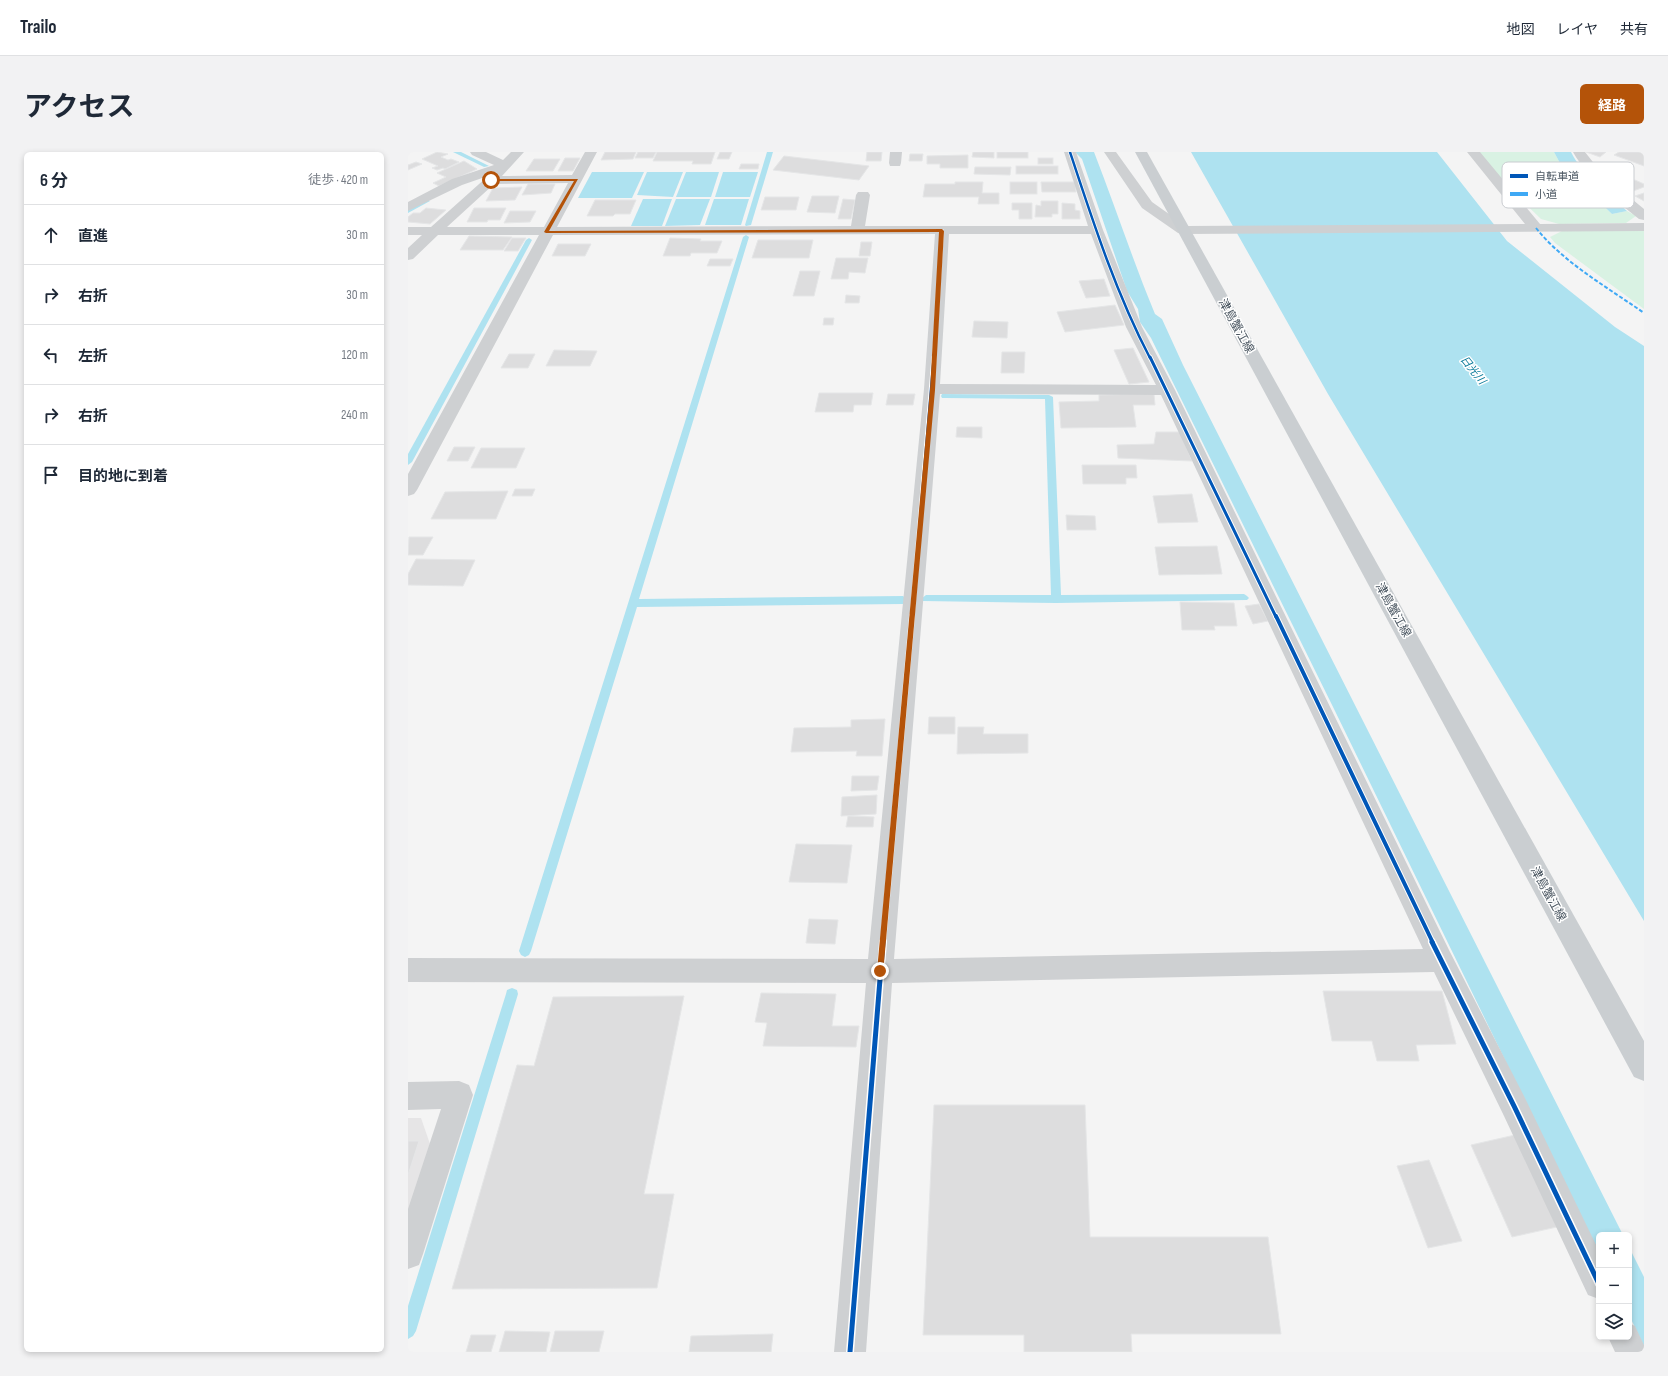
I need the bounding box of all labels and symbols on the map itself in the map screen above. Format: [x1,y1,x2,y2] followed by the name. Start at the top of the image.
[1502,162,1634,208] legend
[1535,170,1579,183] text: 自転車道
[482,171,500,189] route start
[1535,188,1557,201] text: 小道
[1215,296,1257,356] street label: 津島蟹江線
[1458,353,1489,388] water label: 日光川
[1372,580,1414,640] street label: 津島蟹江線
[1527,864,1569,924] street label: 津島蟹江線
[871,962,889,980] route end

